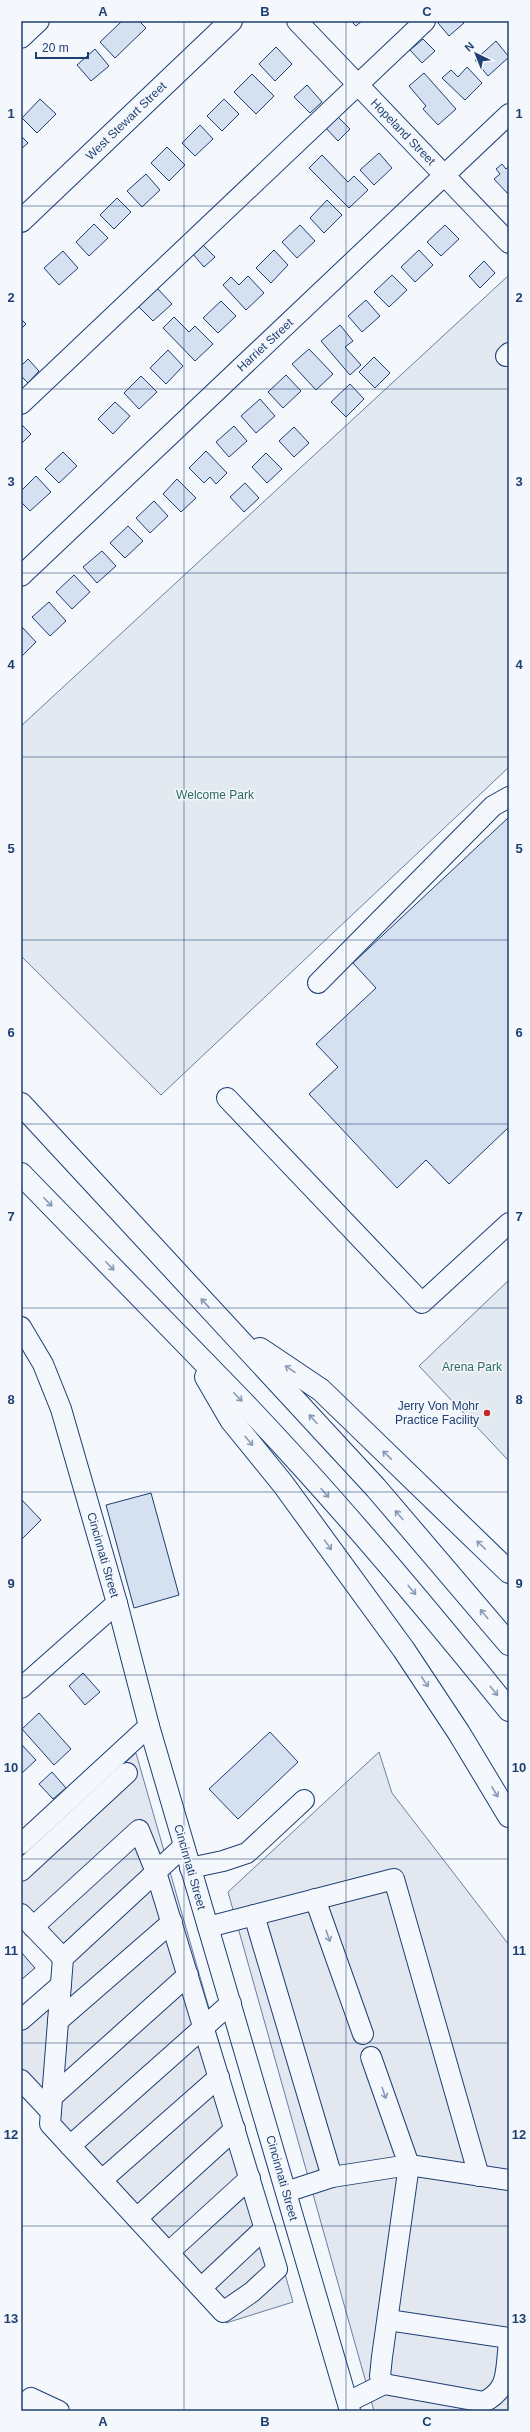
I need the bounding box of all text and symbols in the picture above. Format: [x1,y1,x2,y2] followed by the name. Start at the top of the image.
[98,4,108,19] text: A
[260,4,270,19] text: B
[422,4,432,19] text: C
[36,34,88,60] scale bar
[456,34,496,74] north arrow
[462,40,476,54] text: N
[42,41,69,55] text: 20 m
[83,79,170,163] street label: West Stewart Street
[368,96,439,169] street label: Hopeland Street
[7,106,15,121] text: 1
[515,106,523,121] text: 1
[7,290,15,305] text: 2
[515,290,523,305] text: 2
[234,315,296,374] street label: Harriet Street
[7,474,15,489] text: 3
[515,474,523,489] text: 3
[7,657,15,672] text: 4
[515,657,523,672] text: 4
[176,788,255,802] park label: Welcome Park
[7,841,15,856] text: 5
[515,841,523,856] text: 5
[7,1025,15,1040] text: 6
[515,1025,523,1040] text: 6
[43,1197,53,1207] one-way arrow
[7,1209,15,1224] text: 7
[515,1209,523,1224] text: 7
[105,1261,115,1271] one-way arrow
[201,1297,210,1308] one-way arrow
[442,1360,503,1374] park label: Arena Park
[284,1365,295,1373] one-way arrow
[7,1392,15,1407] text: 8
[233,1392,242,1402] one-way arrow
[515,1392,523,1407] text: 8
[395,1399,479,1427] place label: Jerry Von Mohr Practice Facility
[482,1408,492,1418] marker: Jerry Von Mohr Practice Facility
[308,1414,317,1424] one-way arrow
[245,1436,254,1446] one-way arrow
[382,1450,392,1460] one-way arrow
[321,1488,330,1498] one-way arrow
[395,1510,404,1521] one-way arrow
[84,1511,122,1600] street label: Cincinnati Street
[324,1539,332,1550] one-way arrow
[476,1540,486,1549] one-way arrow
[7,1576,15,1591] text: 9
[515,1576,523,1591] text: 9
[407,1585,416,1596] one-way arrow
[480,1609,489,1619] one-way arrow
[421,1677,429,1688] one-way arrow
[490,1686,498,1697] one-way arrow
[4,1760,18,1775] text: 10
[512,1760,526,1775] text: 10
[492,1786,500,1798] one-way arrow
[171,1823,209,1912] street label: Cincinnati Street
[325,1930,333,1942] one-way arrow
[4,1943,18,1958] text: 11
[512,1943,526,1958] text: 11
[380,2087,388,2099] one-way arrow
[4,2127,18,2142] text: 12
[512,2127,526,2142] text: 12
[263,2134,301,2223] street label: Cincinnati Street
[4,2311,18,2326] text: 13
[512,2311,526,2326] text: 13
[98,2414,108,2429] text: A
[260,2414,270,2429] text: B
[422,2414,432,2429] text: C

